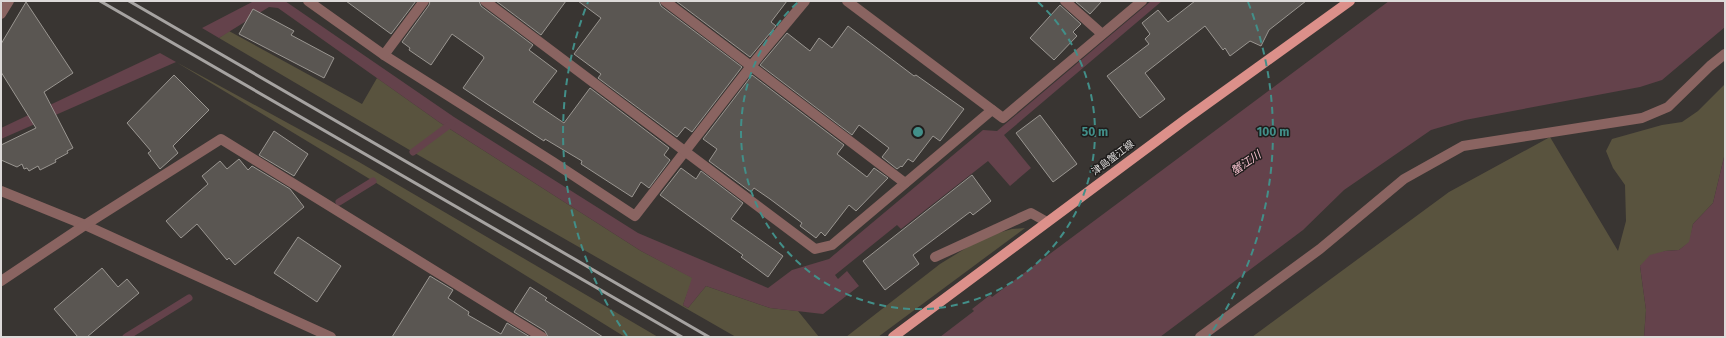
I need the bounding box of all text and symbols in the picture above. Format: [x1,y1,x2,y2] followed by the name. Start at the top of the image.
[911,125,925,139] centre of rings
[1082,125,1108,139] text: 50 m
[1257,125,1289,139] text: 100 m
[1089,138,1137,178] street label: 津島蟹江線
[1229,148,1264,178] water label: 蟹江川

